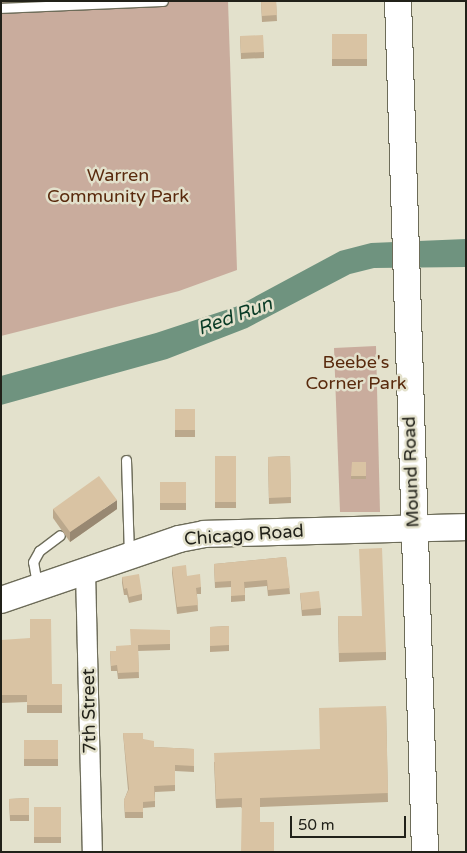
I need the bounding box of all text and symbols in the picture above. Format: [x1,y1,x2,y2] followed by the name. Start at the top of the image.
[47,165,189,208] park label: Warren Community Park
[195,293,275,341] water label: Red Run
[305,352,407,394] park label: Beebe's Corner Park
[398,416,424,528] street label: Mound Road
[183,520,305,550] street label: Chicago Road
[77,668,101,754] street label: 7th Street
[292,806,408,838] scale bar
[298,816,335,834] text: 50 m

